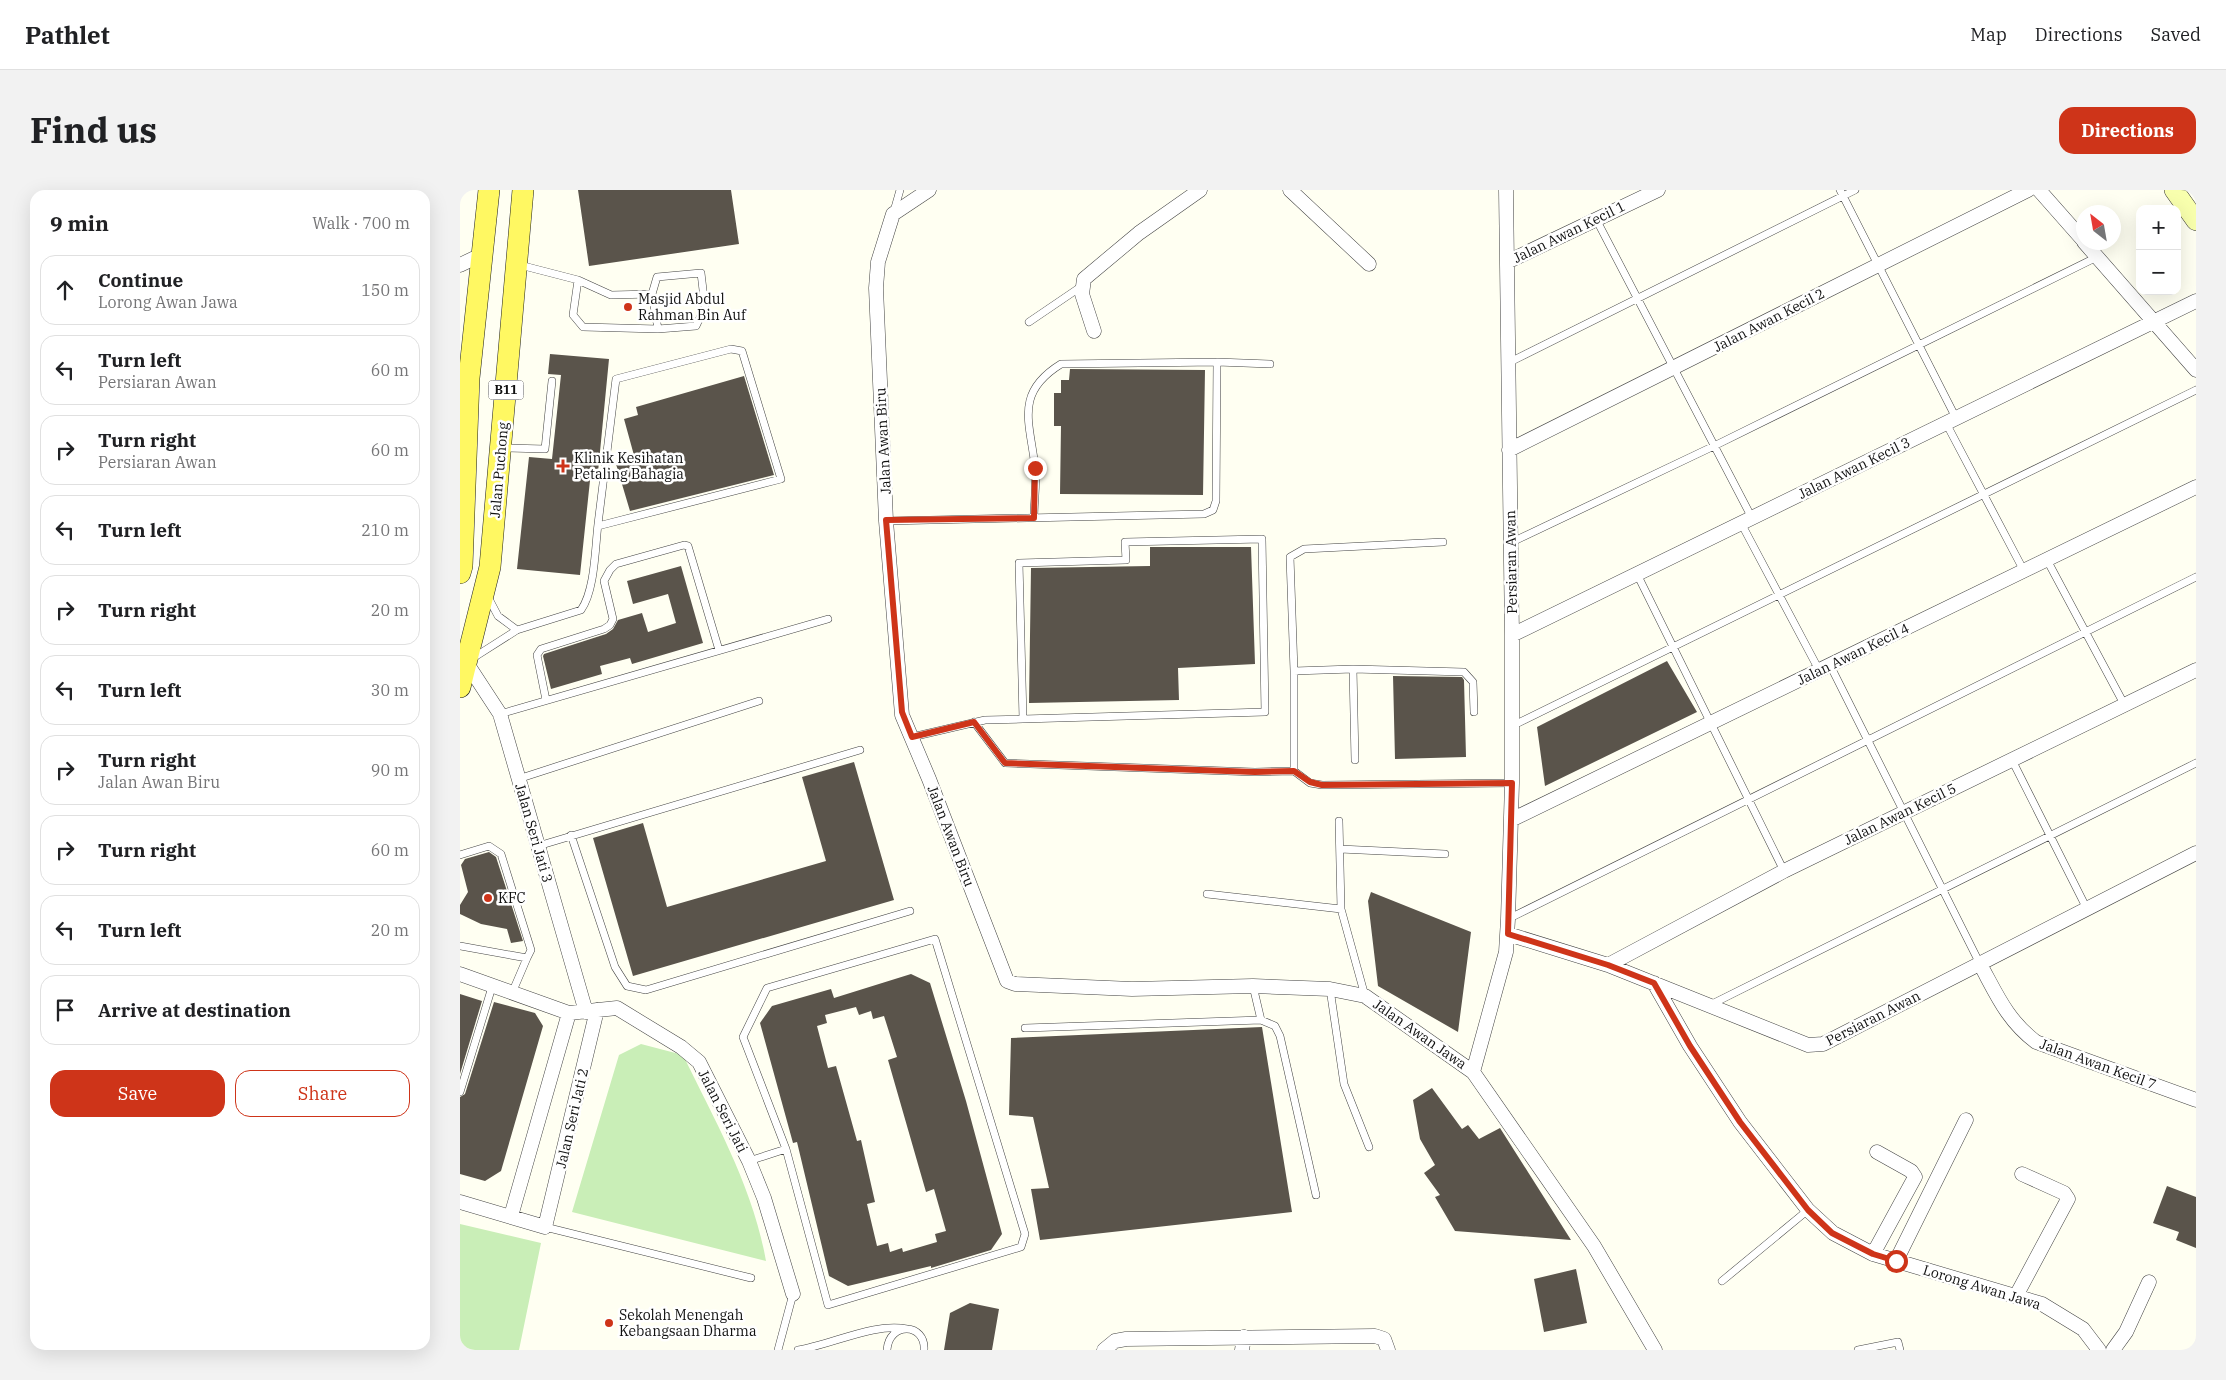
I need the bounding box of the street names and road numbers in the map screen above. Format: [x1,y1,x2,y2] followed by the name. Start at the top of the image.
[1510,197,1628,267] street label: Jalan Awan Kecil 1
[1710,284,1828,356] street label: Jalan Awan Kecil 2
[488,380,524,400] road number: B11
[871,387,895,495] street label: Jalan Awan Biru
[486,421,512,519] street label: Jalan Puchong
[1795,433,1913,503] street label: Jalan Awan Kecil 3
[1501,510,1521,614] street label: Persiaran Awan
[1794,619,1912,689] street label: Jalan Awan Kecil 4
[1841,779,1959,849] street label: Jalan Awan Kecil 5
[511,781,557,885] street label: Jalan Seri Jati 3
[923,783,979,889] street label: Jalan Awan Biru
[1823,986,1923,1050] street label: Persiaran Awan
[1370,995,1471,1073] street label: Jalan Awan Jawa
[2037,1035,2159,1093] street label: Jalan Awan Kecil 7
[552,1066,592,1170] street label: Jalan Seri Jati 2
[694,1066,752,1156] street label: Jalan Seri Jati
[1921,1261,2043,1314] street label: Lorong Awan Jawa

